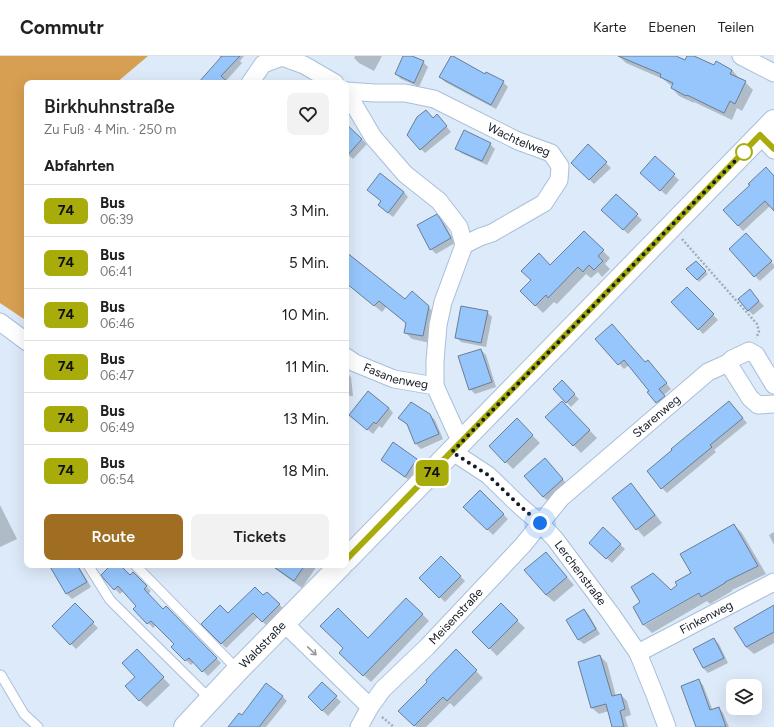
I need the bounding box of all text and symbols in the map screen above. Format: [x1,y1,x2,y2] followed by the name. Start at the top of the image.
[20,16,104,39] text: Commutr
[593,19,626,36] text: Karte
[648,19,696,36] text: Ebenen
[718,19,754,36] text: Teilen
[287,93,329,135] button: heart
[44,95,175,118] text: Birkhuhnstraße
[485,120,552,159] street label: Wachtelweg
[44,122,176,137] text: Zu Fuß · 4 Min. · 250 m
[735,143,753,161] unlabelled marker
[44,157,114,175] text: Abfahrten
[100,194,125,212] text: Bus
[58,202,74,219] text: 74
[289,202,329,220] text: 3 Min.
[100,212,133,227] text: 06:39
[100,246,125,264] text: Bus
[58,254,74,271] text: 74
[289,254,329,272] text: 5 Min.
[100,264,132,279] text: 06:41
[100,298,125,316] text: Bus
[58,306,74,323] text: 74
[282,306,329,324] text: 10 Min.
[100,316,134,331] text: 06:46
[100,350,125,368] text: Bus
[58,358,74,375] text: 74
[285,358,329,376] text: 11 Min.
[361,360,429,392] street label: Fasanenweg
[100,368,134,383] text: 06:47
[630,392,683,440] street label: Starenweg
[100,402,125,420] text: Bus
[58,410,74,427] text: 74
[283,410,329,428] text: 13 Min.
[100,420,134,435] text: 06:49
[100,454,125,472] text: Bus
[414,460,450,486] line badge: 74
[58,462,74,479] text: 74
[282,462,329,480] text: 18 Min.
[424,464,440,481] text: 74
[100,472,135,487] text: 06:54
[530,513,550,533] your location
[44,514,183,560] button: Route
[191,514,329,560] button: Tickets
[552,538,609,608] street label: Lerchenstraße
[426,585,486,647] street label: Meisenstraße
[677,598,735,637] street label: Finkenweg
[236,618,289,671] street label: Waldstraße
[307,646,317,655] one-way arrow
[726,679,762,715] map controls
[726,679,762,715] button: layers

